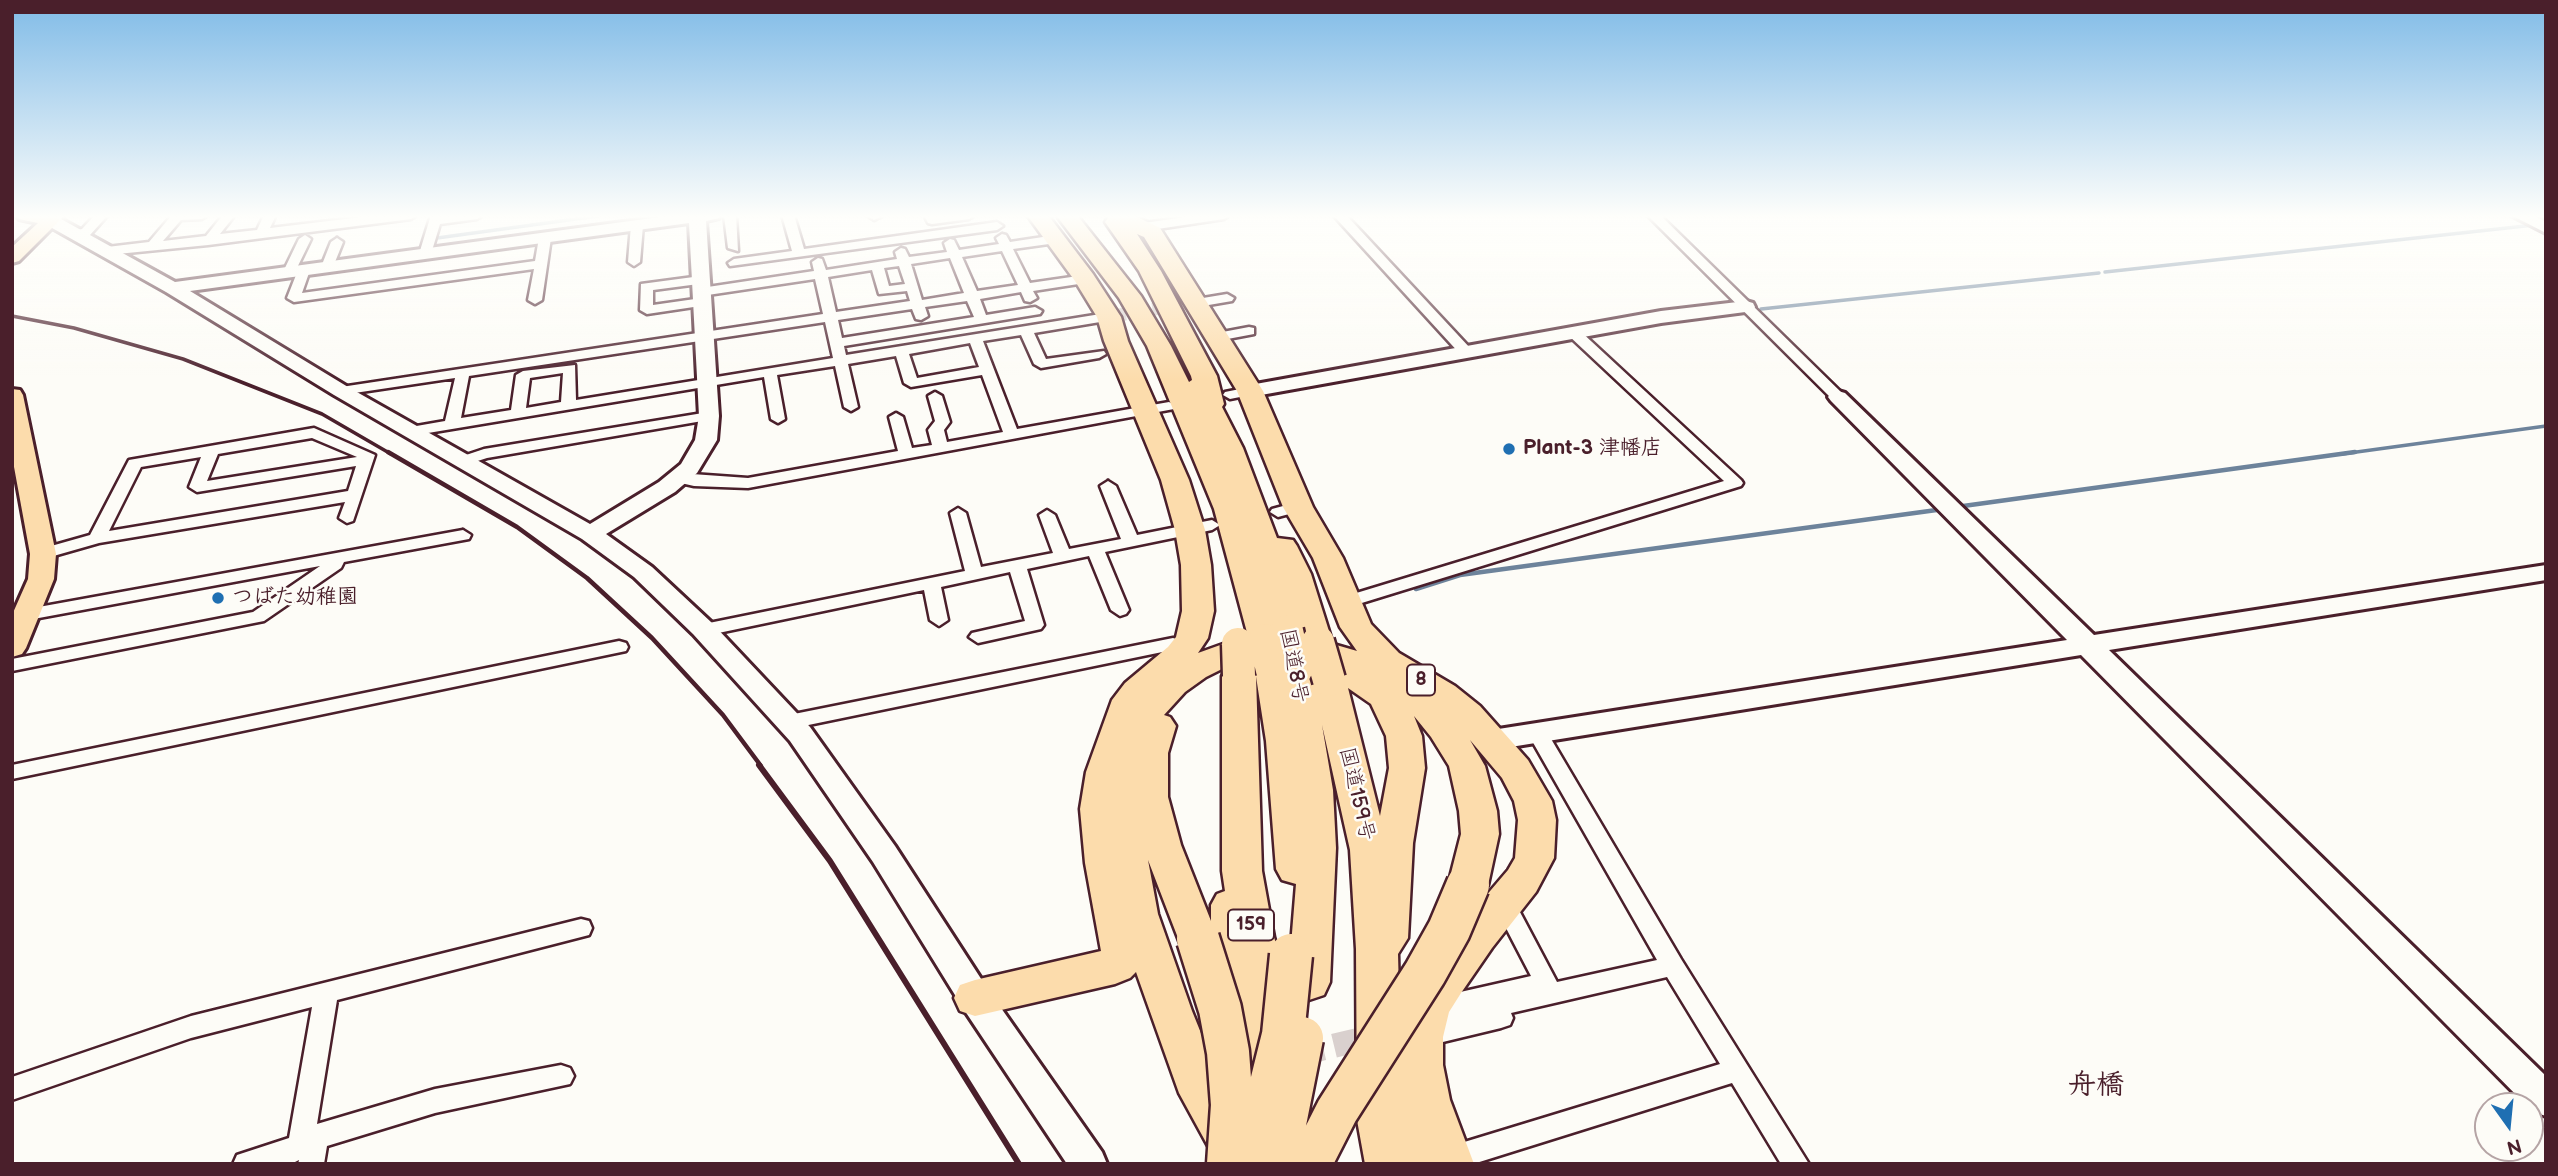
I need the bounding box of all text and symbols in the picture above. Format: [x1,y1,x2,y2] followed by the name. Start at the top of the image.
[1523,436,1662,462] place label: Plant-3 津幡店
[1501,441,1517,457] marker: Plant-3 津幡店
[232,585,358,611] place label: つばた幼稚園
[210,590,226,606] marker: つばた幼稚園
[1273,627,1313,705] street label: 国道8号
[1407,664,1435,695] road number: 8
[1333,745,1379,843] street label: 国道159号
[1228,909,1274,940] road number: 159
[2068,1069,2124,1103] district label: 舟橋
[2474,1092,2544,1162] north arrow
[2504,1133,2524,1159] text: N

